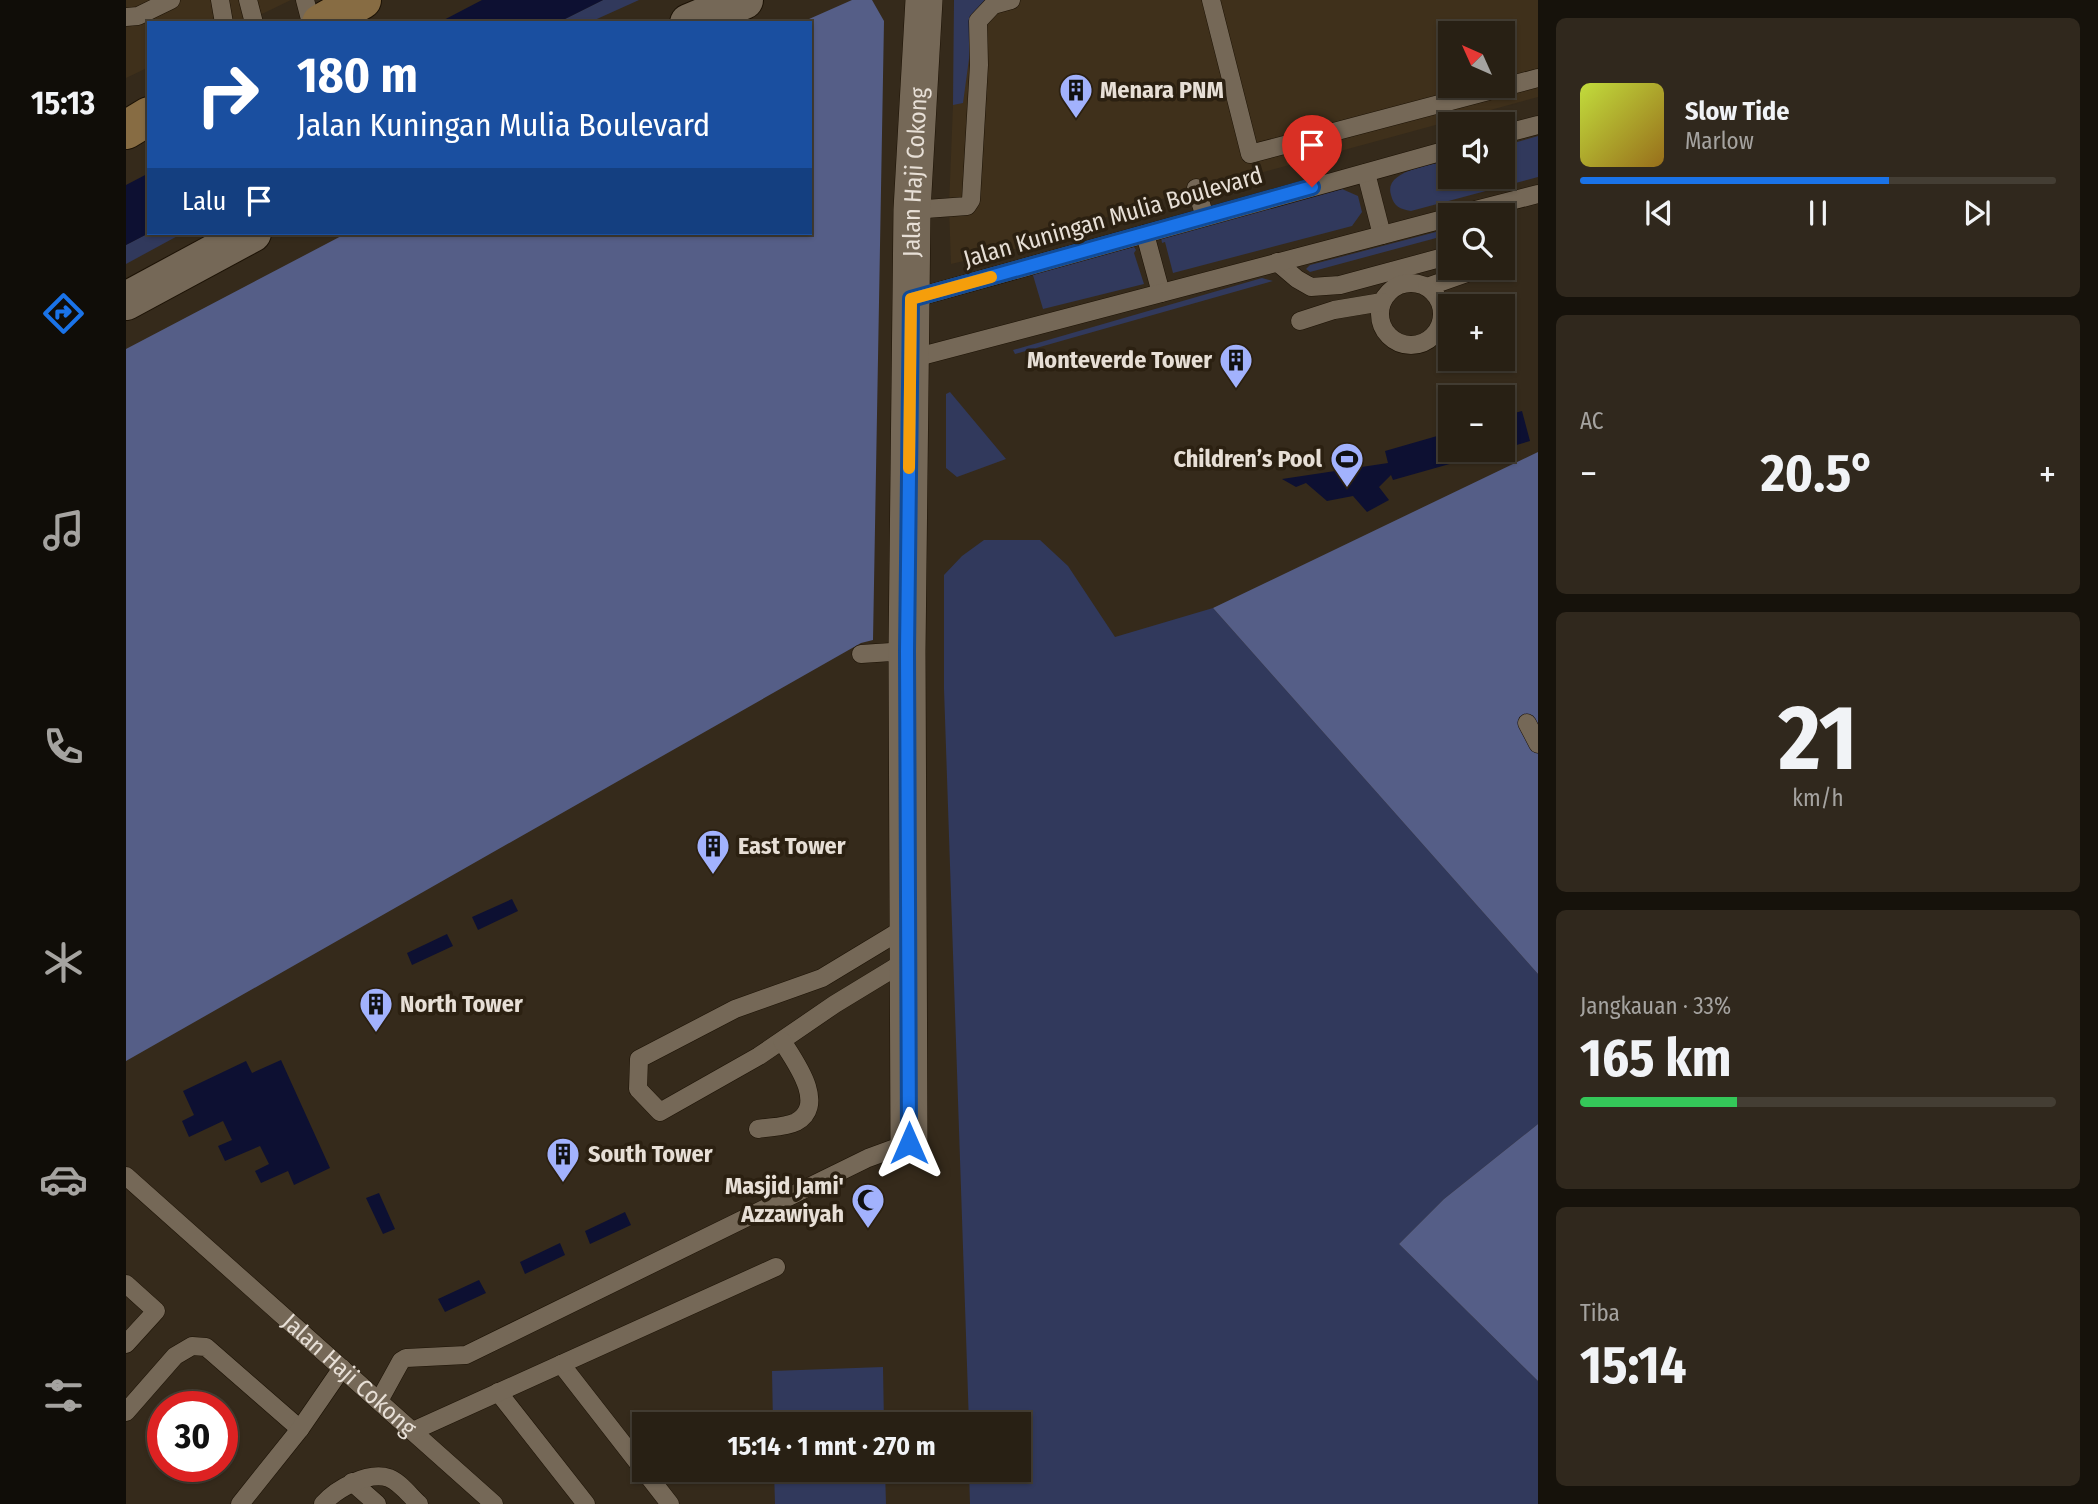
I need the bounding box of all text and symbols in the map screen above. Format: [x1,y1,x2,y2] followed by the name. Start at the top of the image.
[1438,21,1516,98] north arrow
[1438,21,1515,462] map controls
[297,46,418,105] text: 180 m
[182,49,273,140] icon: right
[1057,71,1095,120] building icon: Menara PNM
[1100,76,1224,104] place label: Menara PNM
[31,84,95,122] text: 15:13
[897,86,933,257] street label: Jalan Haji Cokong
[1685,96,1789,127] text: Slow Tide
[297,106,710,144] text: Jalan Kuningan Mulia Boulevard
[1438,112,1515,189] button: sound
[1282,115,1342,187] pin
[1293,126,1331,164] icon: arrive
[1685,127,1754,155] text: Marlow
[960,161,1266,273] street label: Jalan Kuningan Mulia Boulevard
[240,182,278,220] icon: arrive
[182,186,226,217] text: Lalu
[1640,194,1678,232] icon: previous
[1799,194,1837,232] icon: pause
[1958,194,1996,232] icon: next
[1438,203,1515,280] button: search
[39,289,88,338] icon: directions
[1438,294,1515,371] button: +
[1217,341,1255,390] building icon: Monteverde Tower
[1027,346,1212,374] place label: Monteverde Tower
[1438,385,1515,462] button: −
[1580,407,1604,435] text: AC
[1328,440,1366,489] sports icon: Children’s Pool
[1761,442,1875,505] text: 20.5°
[1173,445,1322,473] place label: Children’s Pool
[1580,451,1597,497] text: −
[2039,451,2056,497] text: +
[39,506,88,555] icon: music
[1778,684,1858,793] text: 21
[39,722,88,771] icon: phone
[1792,784,1844,812] text: km/h
[694,827,732,876] building icon: East Tower
[738,832,846,860] place label: East Tower
[39,938,88,987] icon: climate
[357,985,395,1034] building icon: North Tower
[400,990,523,1018] place label: North Tower
[1580,992,1731,1020] text: Jangkauan · 33%
[1580,1027,1731,1090] text: 165 km
[872,1106,946,1180] position arrow
[544,1135,582,1184] building icon: South Tower
[588,1140,713,1168] place label: South Tower
[39,1155,88,1204] icon: car
[725,1172,844,1228] place label: Masjid Jami' Azzawiyah
[849,1181,887,1230] mosque icon: Masjid Jami' Azzawiyah
[1580,1299,1620,1327] text: Tiba
[276,1308,423,1442] street label: Jalan Haji Cokong
[1580,1334,1686,1397] text: 15:14
[39,1371,88,1420] icon: filters
[147,1391,238,1482] speed limit sign: 30
[728,1431,935,1462] text: 15:14 · 1 mnt · 270 m

